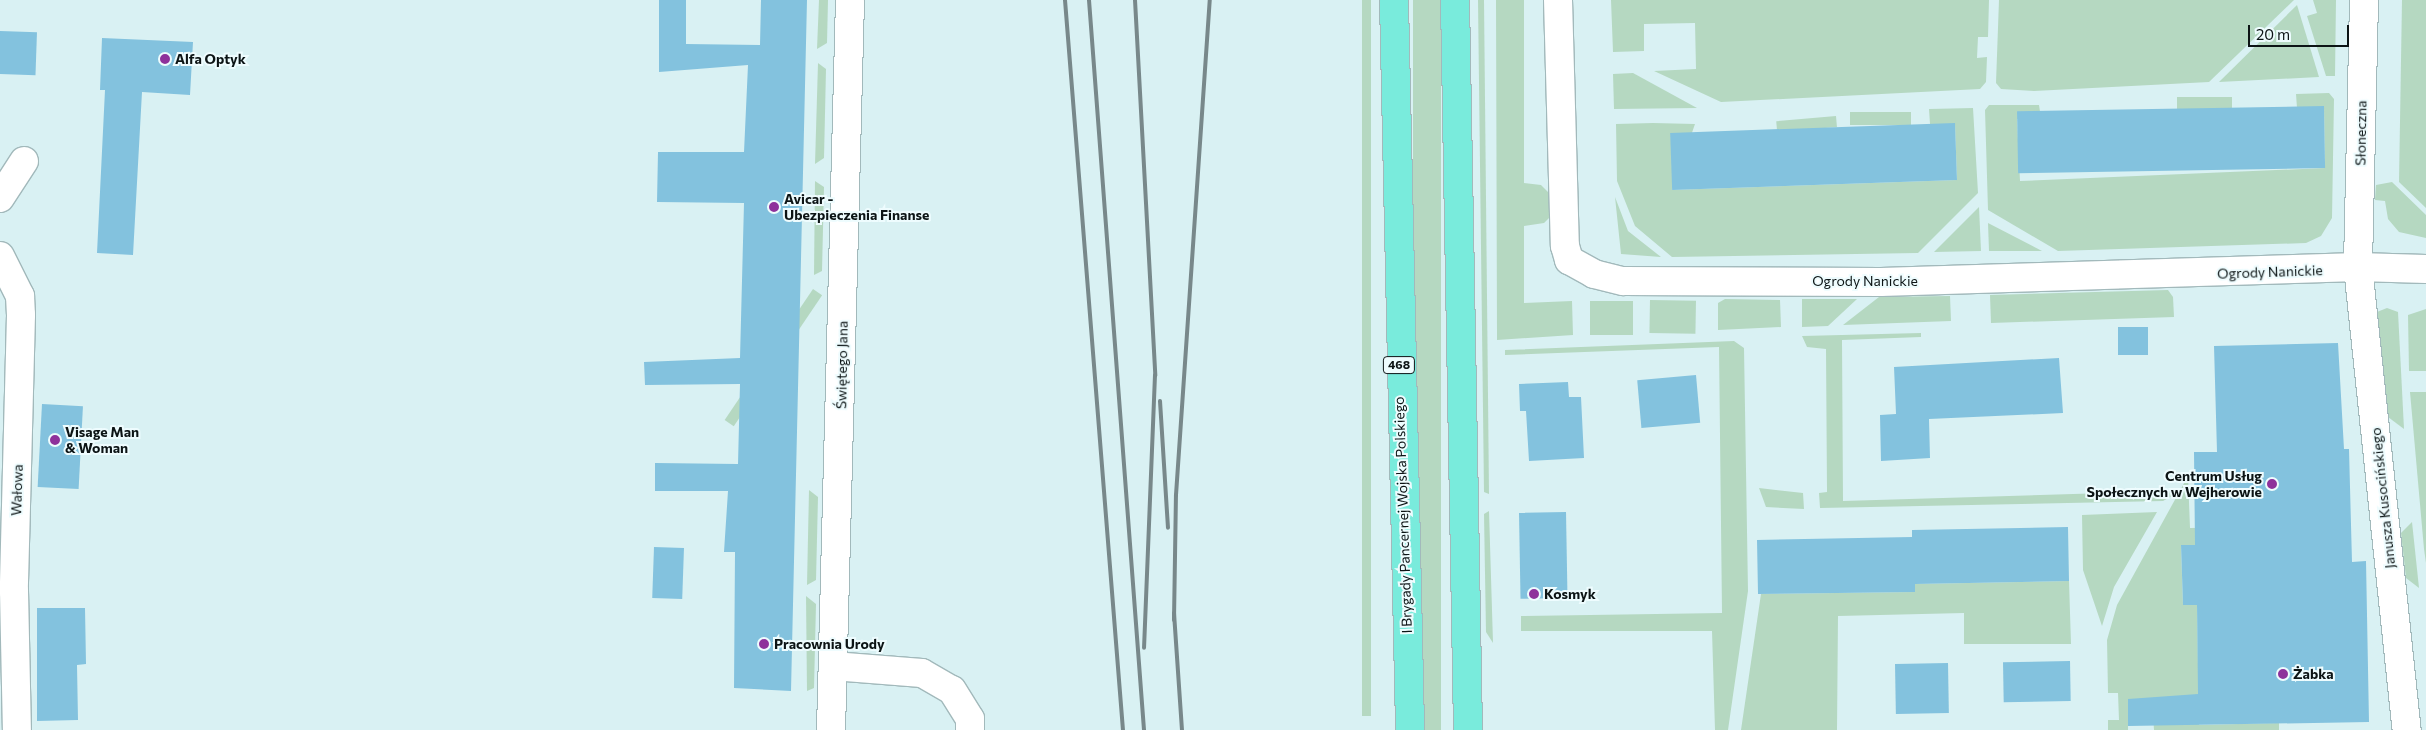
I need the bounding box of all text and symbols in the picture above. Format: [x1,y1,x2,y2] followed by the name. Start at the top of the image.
[2251,15,2352,47] scale bar
[2256,25,2290,43] text: 20 m
[175,51,246,67] place label: Alfa Optyk
[159,53,171,65] marker: Alfa Optyk
[2352,100,2370,166] street label: Słoneczna
[784,191,929,223] place label: Avicar - Ubezpieczenia Finanse
[768,201,780,213] marker: Avicar - Ubezpieczenia Finanse
[2217,262,2323,282] street label: Ogrody Nanickie
[1812,273,1918,289] street label: Ogrody Nanickie
[833,321,851,409] street label: Świętego Jana
[1383,356,1415,374] road number: 468
[1390,396,1416,634] street label: I Brygady Pancernej Wojska Polskiego
[65,424,139,457] place label: Visage Man & Woman
[2367,427,2399,569] street label: Janusza Kusocińskiego
[49,434,61,446] marker: Visage Man & Woman
[8,464,26,516] street label: Wałowa
[2086,468,2262,501] place label: Centrum Usług Społecznych w Wejherowie
[2266,478,2278,490] marker: Centrum Usług Społecznych w Wejherowie
[1544,586,1596,602] place label: Kosmyk
[1528,588,1540,600] marker: Kosmyk
[774,636,885,652] place label: Pracownia Urody
[758,638,770,650] marker: Pracownia Urody
[2293,666,2334,682] place label: Żabka
[2277,668,2289,680] marker: Żabka

